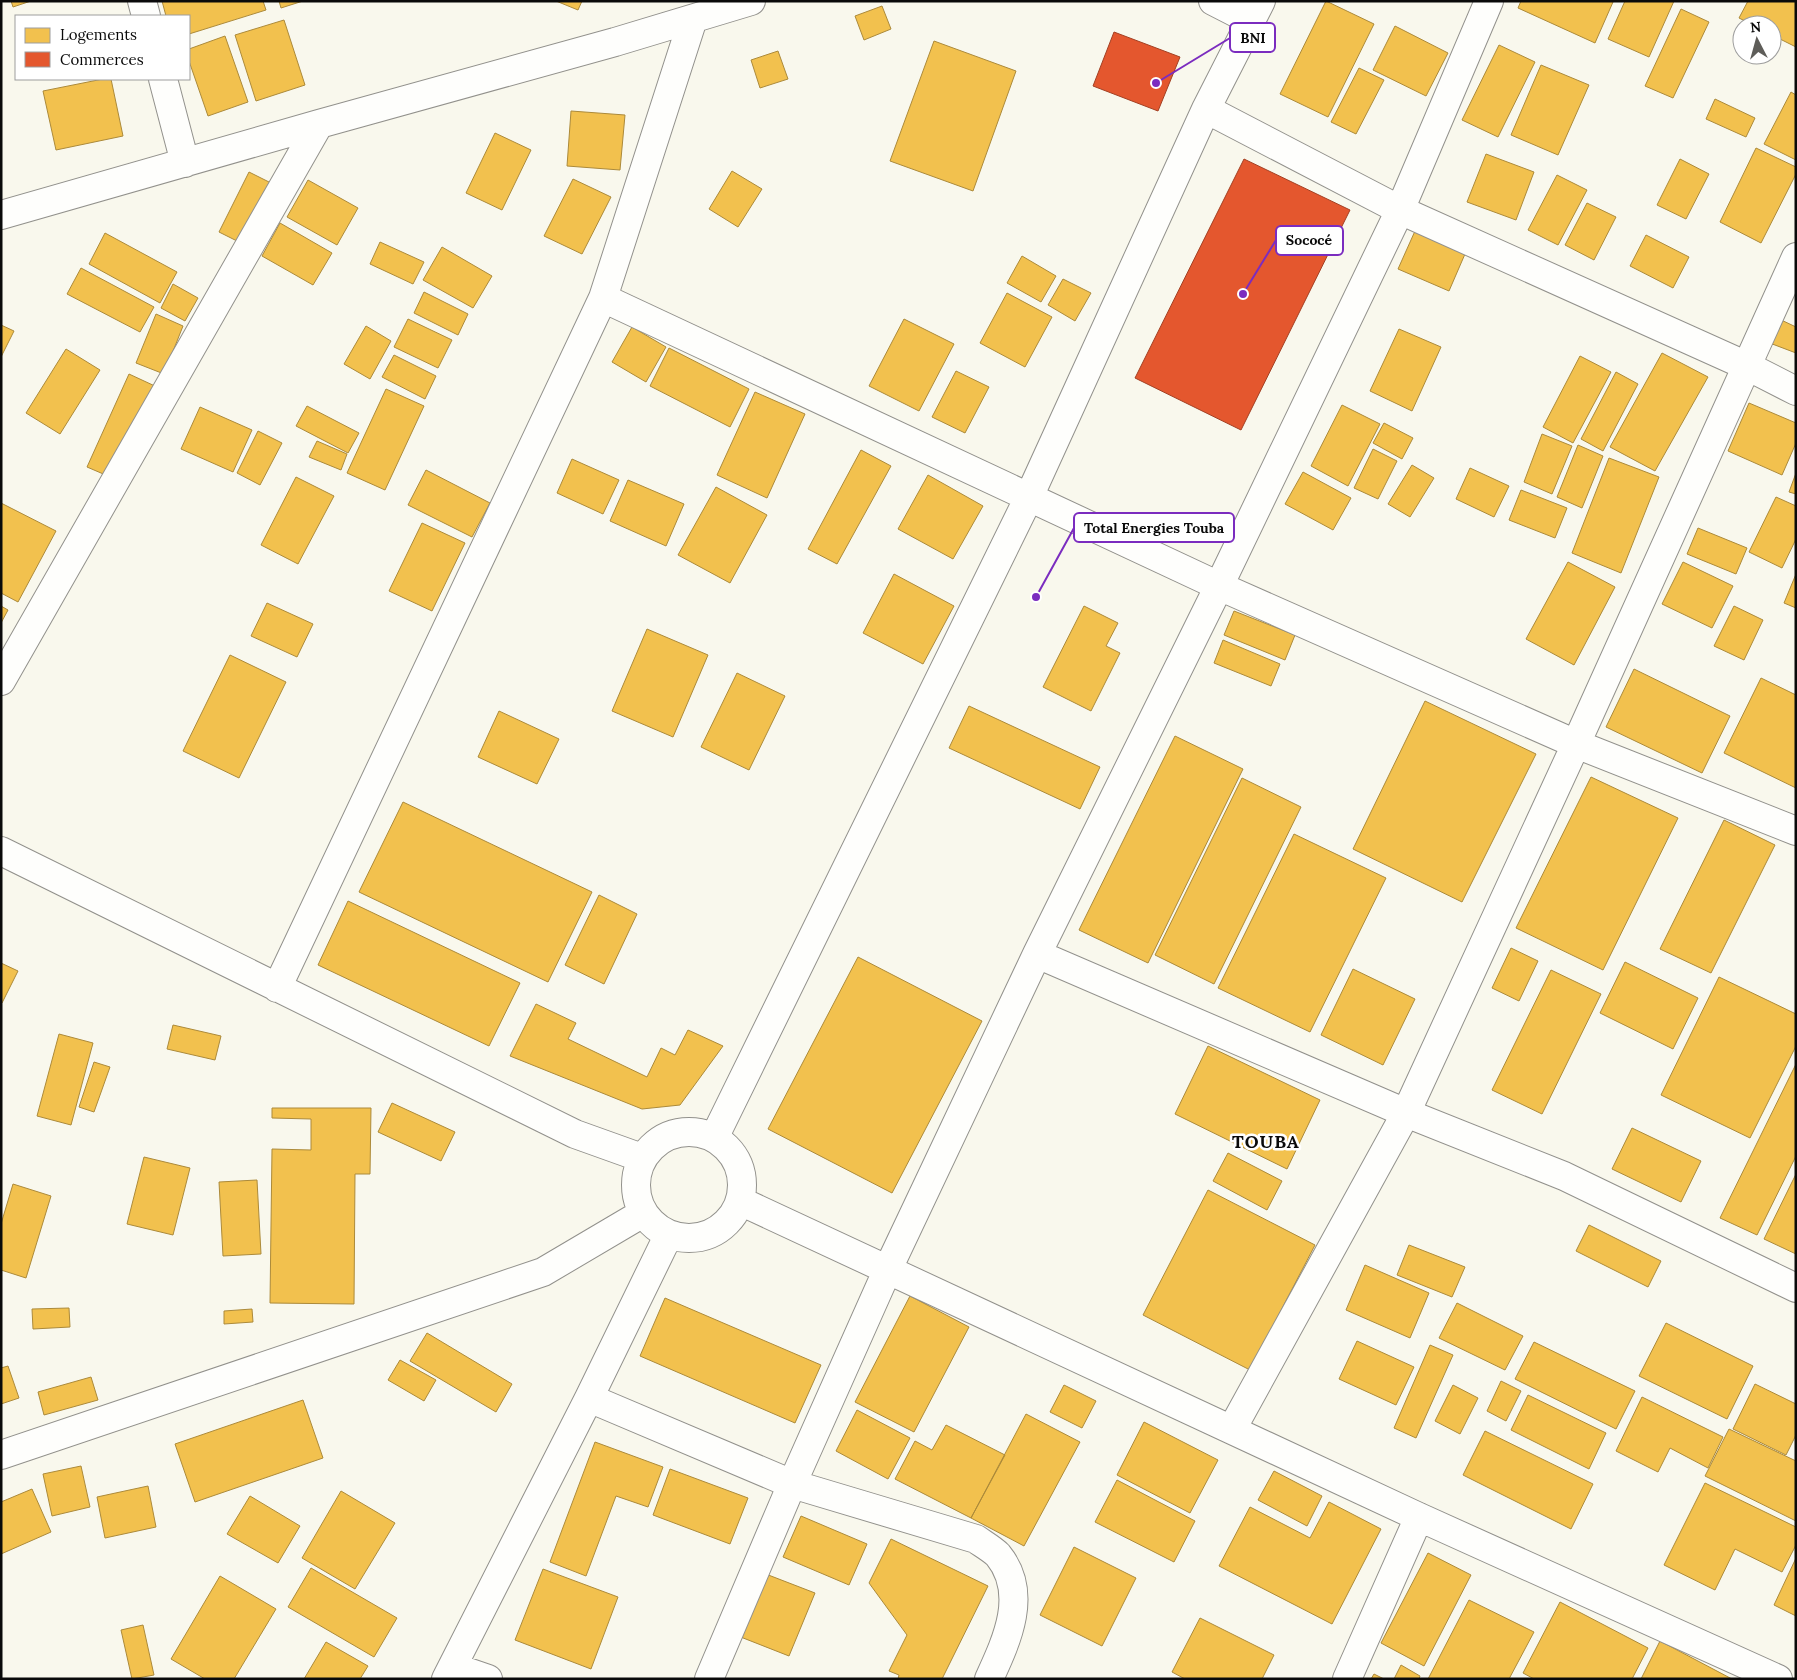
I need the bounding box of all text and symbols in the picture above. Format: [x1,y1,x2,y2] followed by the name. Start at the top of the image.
[15,15,190,80] legend
[1732,15,1782,65] north arrow
[1749,18,1762,37] text: N
[1230,23,1275,52] callout: BNI
[60,25,137,44] text: Logements
[1240,29,1266,47] text: BNI
[60,50,144,69] text: Commerces
[1276,226,1343,255] callout: Sococé
[1286,231,1333,249] text: Sococé
[1074,513,1234,542] callout: Total Energies Touba
[1084,519,1225,537] text: Total Energies Touba
[1232,1130,1300,1153] district label: TOUBA

